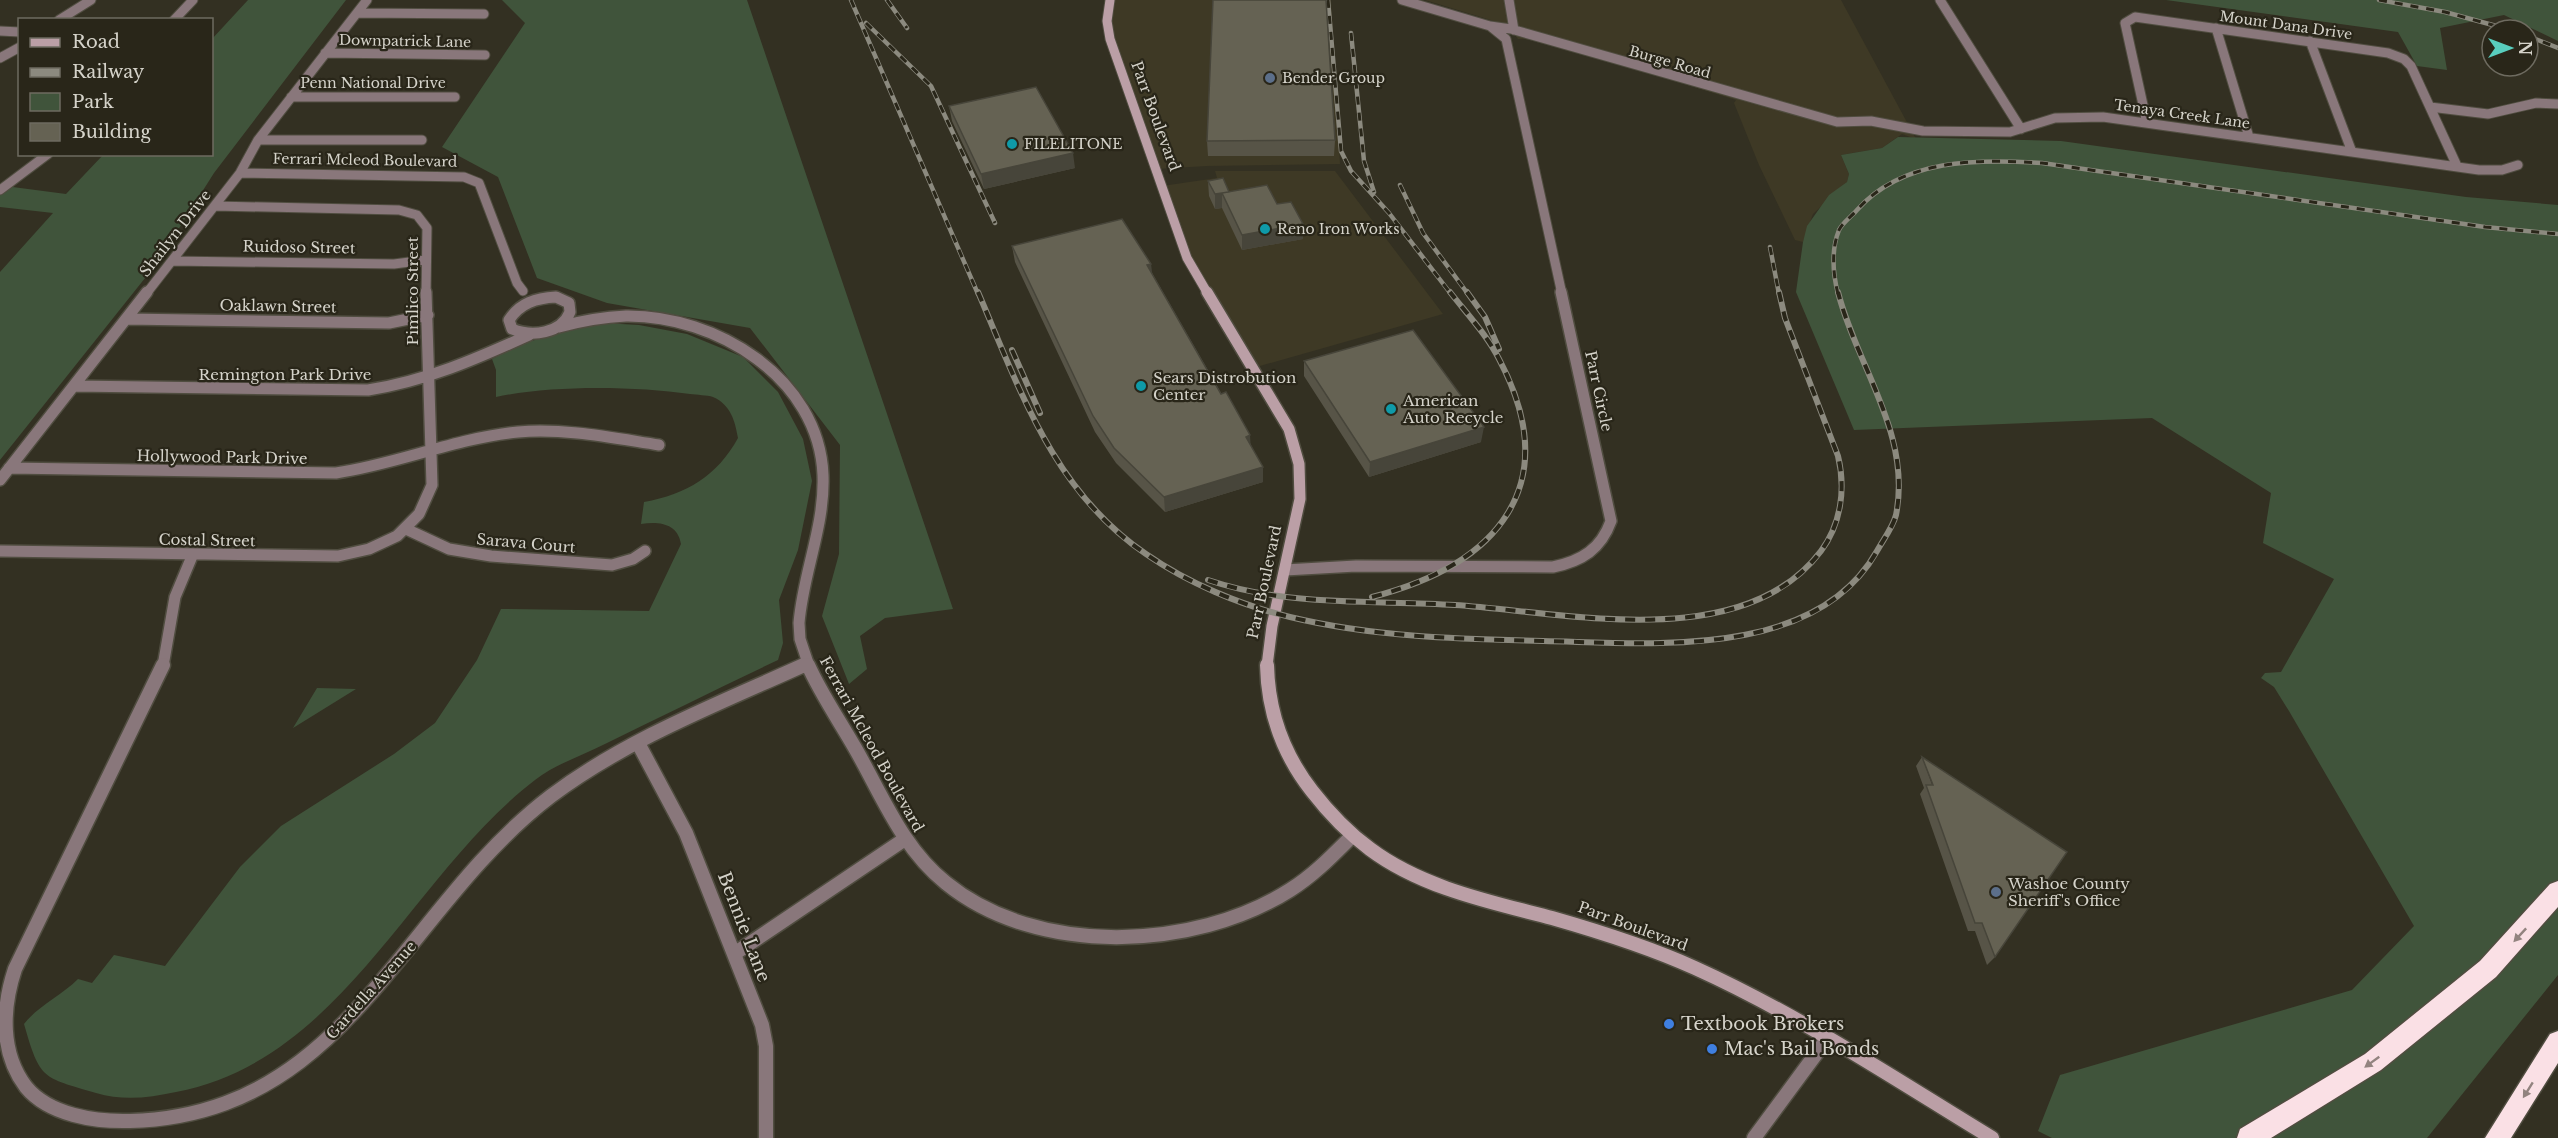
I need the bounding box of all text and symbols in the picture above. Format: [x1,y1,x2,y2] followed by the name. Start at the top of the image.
[2219,7,2353,43] street label: Mount Dana Drive
[18,18,213,156] legend
[2480,18,2540,78] north arrow
[72,31,120,53] text: Road
[339,31,471,51] street label: Downpatrick Lane
[2515,40,2535,56] text: N
[1627,42,1714,82] street label: Burge Road
[1127,58,1185,174] street label: Parr Boulevard
[72,61,145,83] text: Railway
[1282,69,1385,87] place label: Bender Group
[1263,71,1277,85] marker: Bender Group
[300,74,446,92] street label: Penn National Drive
[72,91,114,113] text: Park
[2113,96,2251,132] street label: Tenaya Creek Lane
[72,121,151,143] text: Building
[1024,135,1123,153] place label: FILELITONE
[1005,137,1019,151] marker: FILELITONE
[272,149,458,171] street label: Ferrari Mcleod Boulevard
[135,186,215,280] street label: Shailyn Drive
[1277,220,1400,238] place label: Reno Iron Works
[1258,222,1272,236] marker: Reno Iron Works
[403,236,422,345] street label: Pimlico Street
[242,237,356,257] street label: Ruidoso Street
[219,295,337,317] street label: Oaklawn Street
[1581,349,1617,433] street label: Parr Circle
[199,365,371,384] street label: Remington Park Drive
[1153,368,1296,404] place label: Sears Distrobution Center
[1134,379,1148,393] marker: Sears Distrobution Center
[1402,391,1503,427] place label: American Auto Recycle
[1384,402,1398,416] marker: American Auto Recycle
[136,446,308,468] street label: Hollywood Park Drive
[1243,523,1285,641] street label: Parr Boulevard
[476,529,577,557] street label: Sarava Court
[158,530,256,550] street label: Costal Street
[816,653,928,835] street label: Ferrari Mcleod Boulevard
[713,869,775,985] street label: Bennie Lane
[2007,874,2130,910] place label: Washoe County Sheriff's Office
[1989,885,2003,899] marker: Washoe County Sheriff's Office
[1575,897,1691,955] street label: Parr Boulevard
[2513,928,2527,942] one-way arrow
[322,937,420,1043] street label: Gardella Avenue
[1681,1013,1844,1035] place label: Textbook Brokers
[1662,1017,1676,1031] marker: Textbook Brokers
[1724,1038,1879,1060] place label: Mac's Bail Bonds
[1705,1042,1719,1056] marker: Mac's Bail Bonds
[2365,1056,2381,1068] one-way arrow
[2523,1082,2534,1099] one-way arrow

